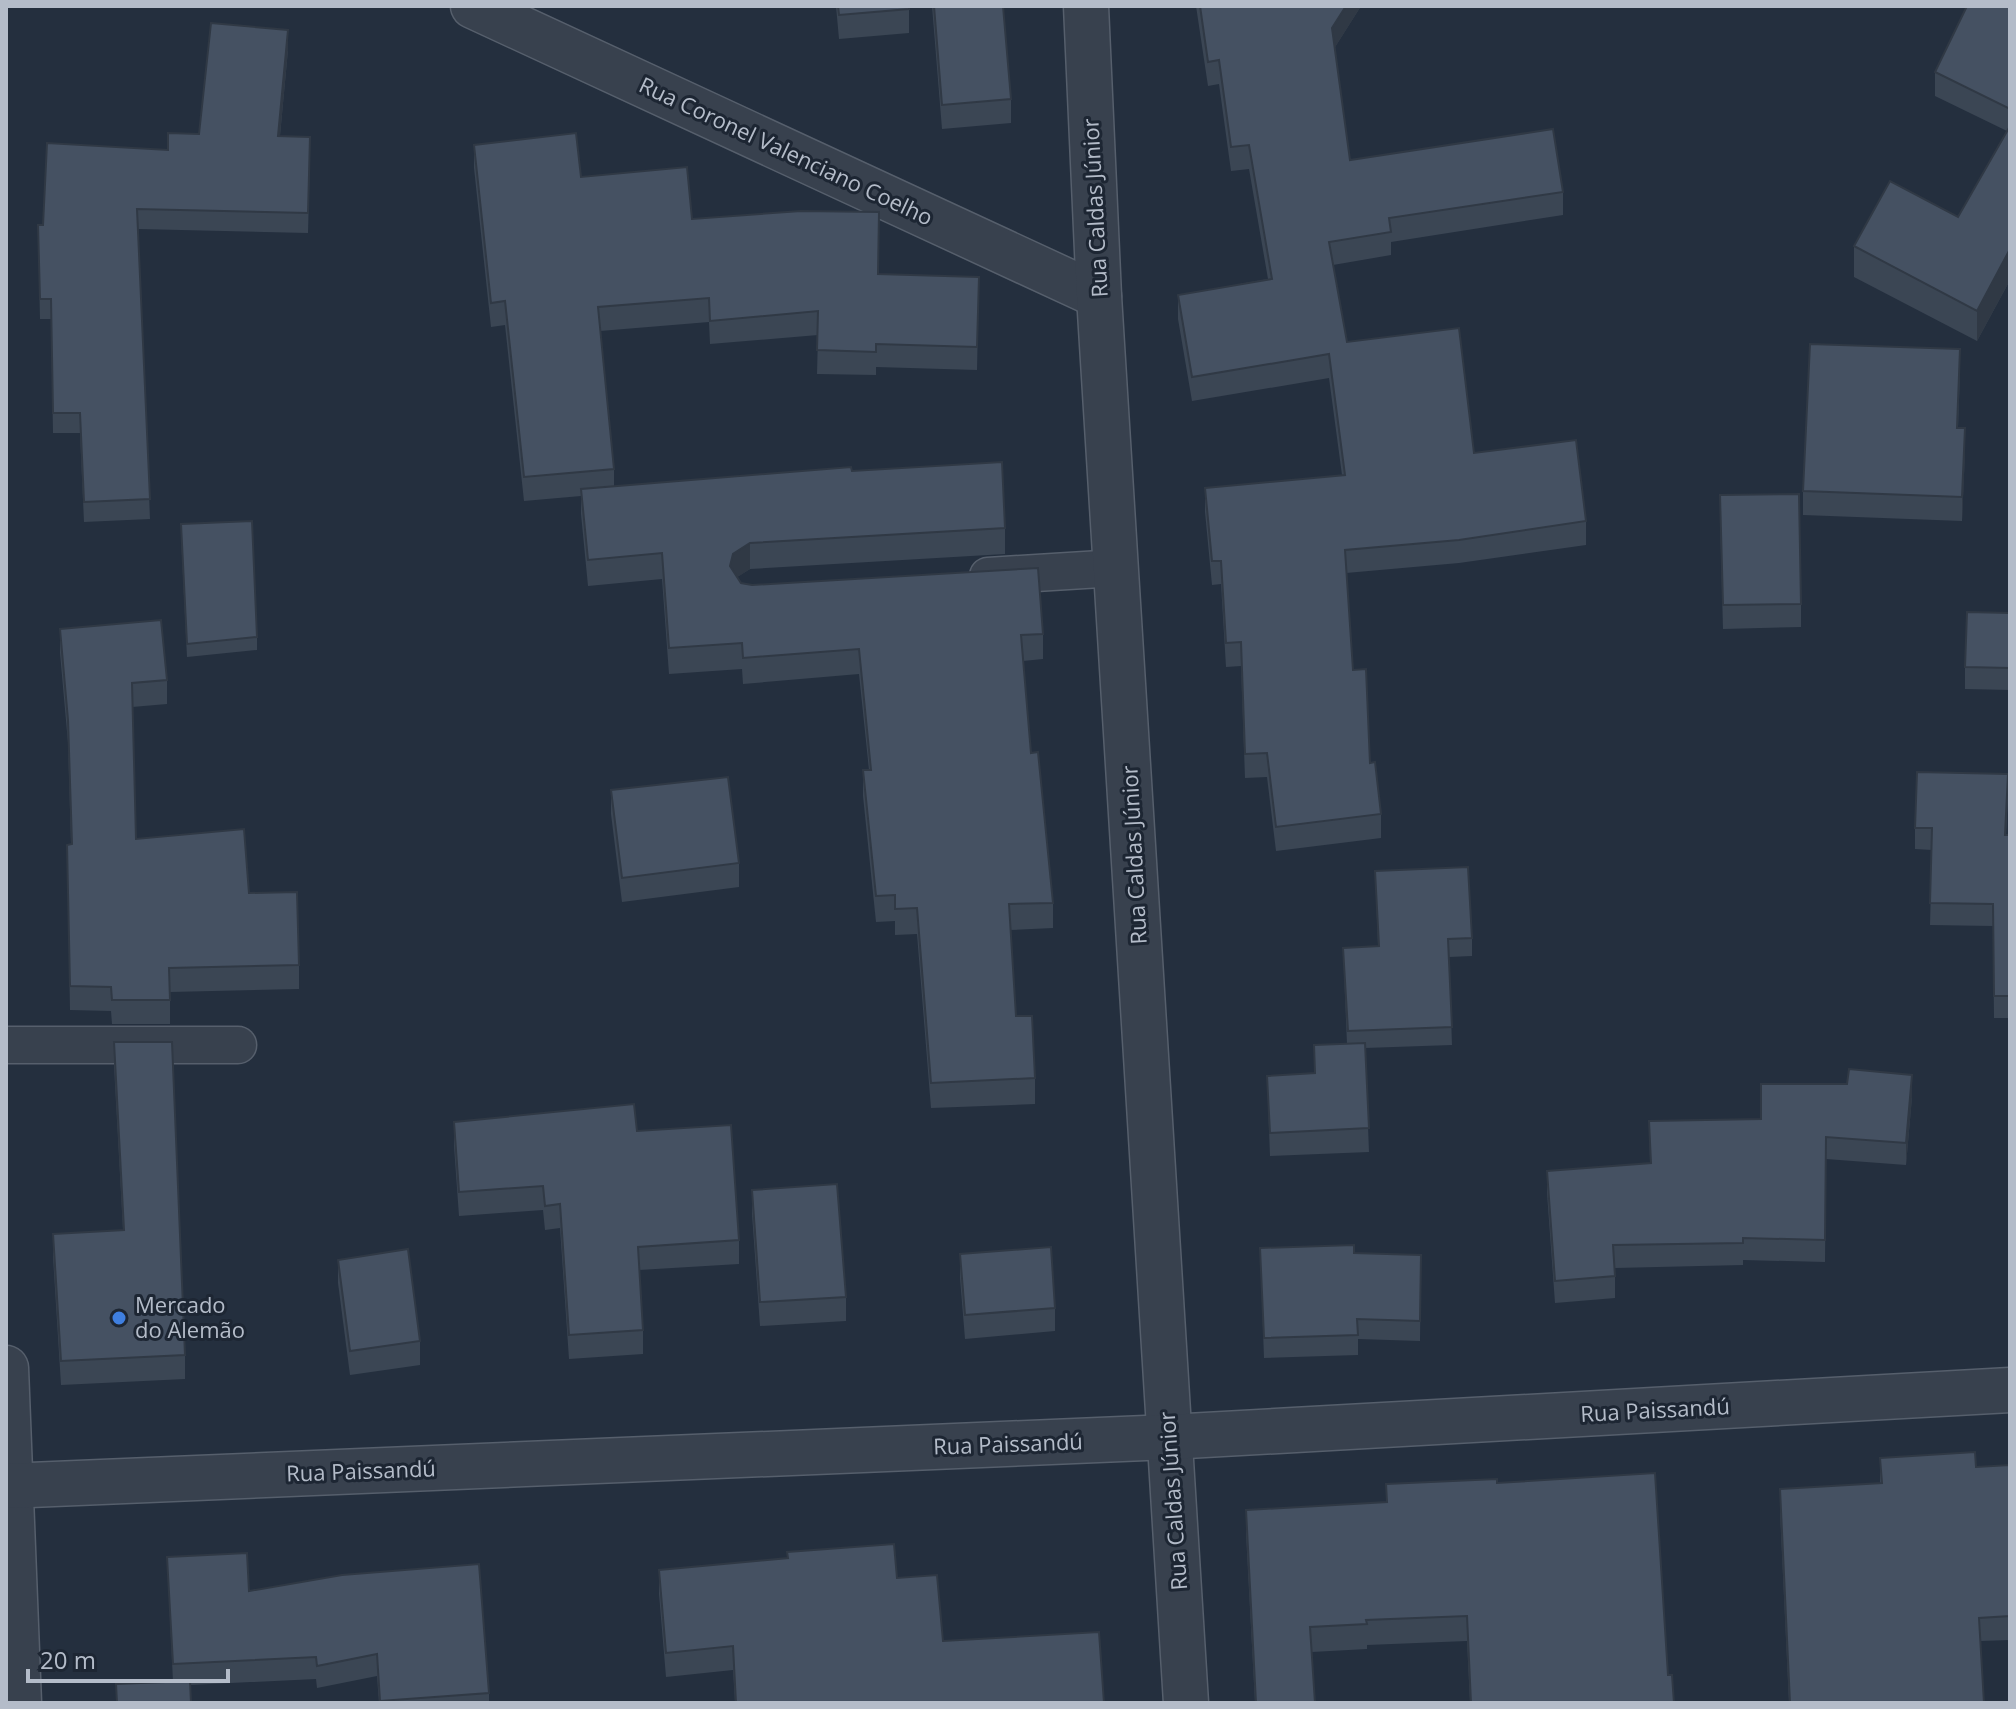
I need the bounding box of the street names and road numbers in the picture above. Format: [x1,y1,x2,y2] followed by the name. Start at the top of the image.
[635,69,938,231] street label: Rua Coronel Valenciano Coelho
[1074,118,1114,298] street label: Rua Caldas Júnior
[1113,765,1153,945] street label: Rua Caldas Júnior
[1579,1390,1730,1428] street label: Rua Paissandú
[1151,1411,1193,1591] street label: Rua Caldas Júnior
[933,1425,1083,1461] street label: Rua Paissandú
[286,1452,436,1488] street label: Rua Paissandú

